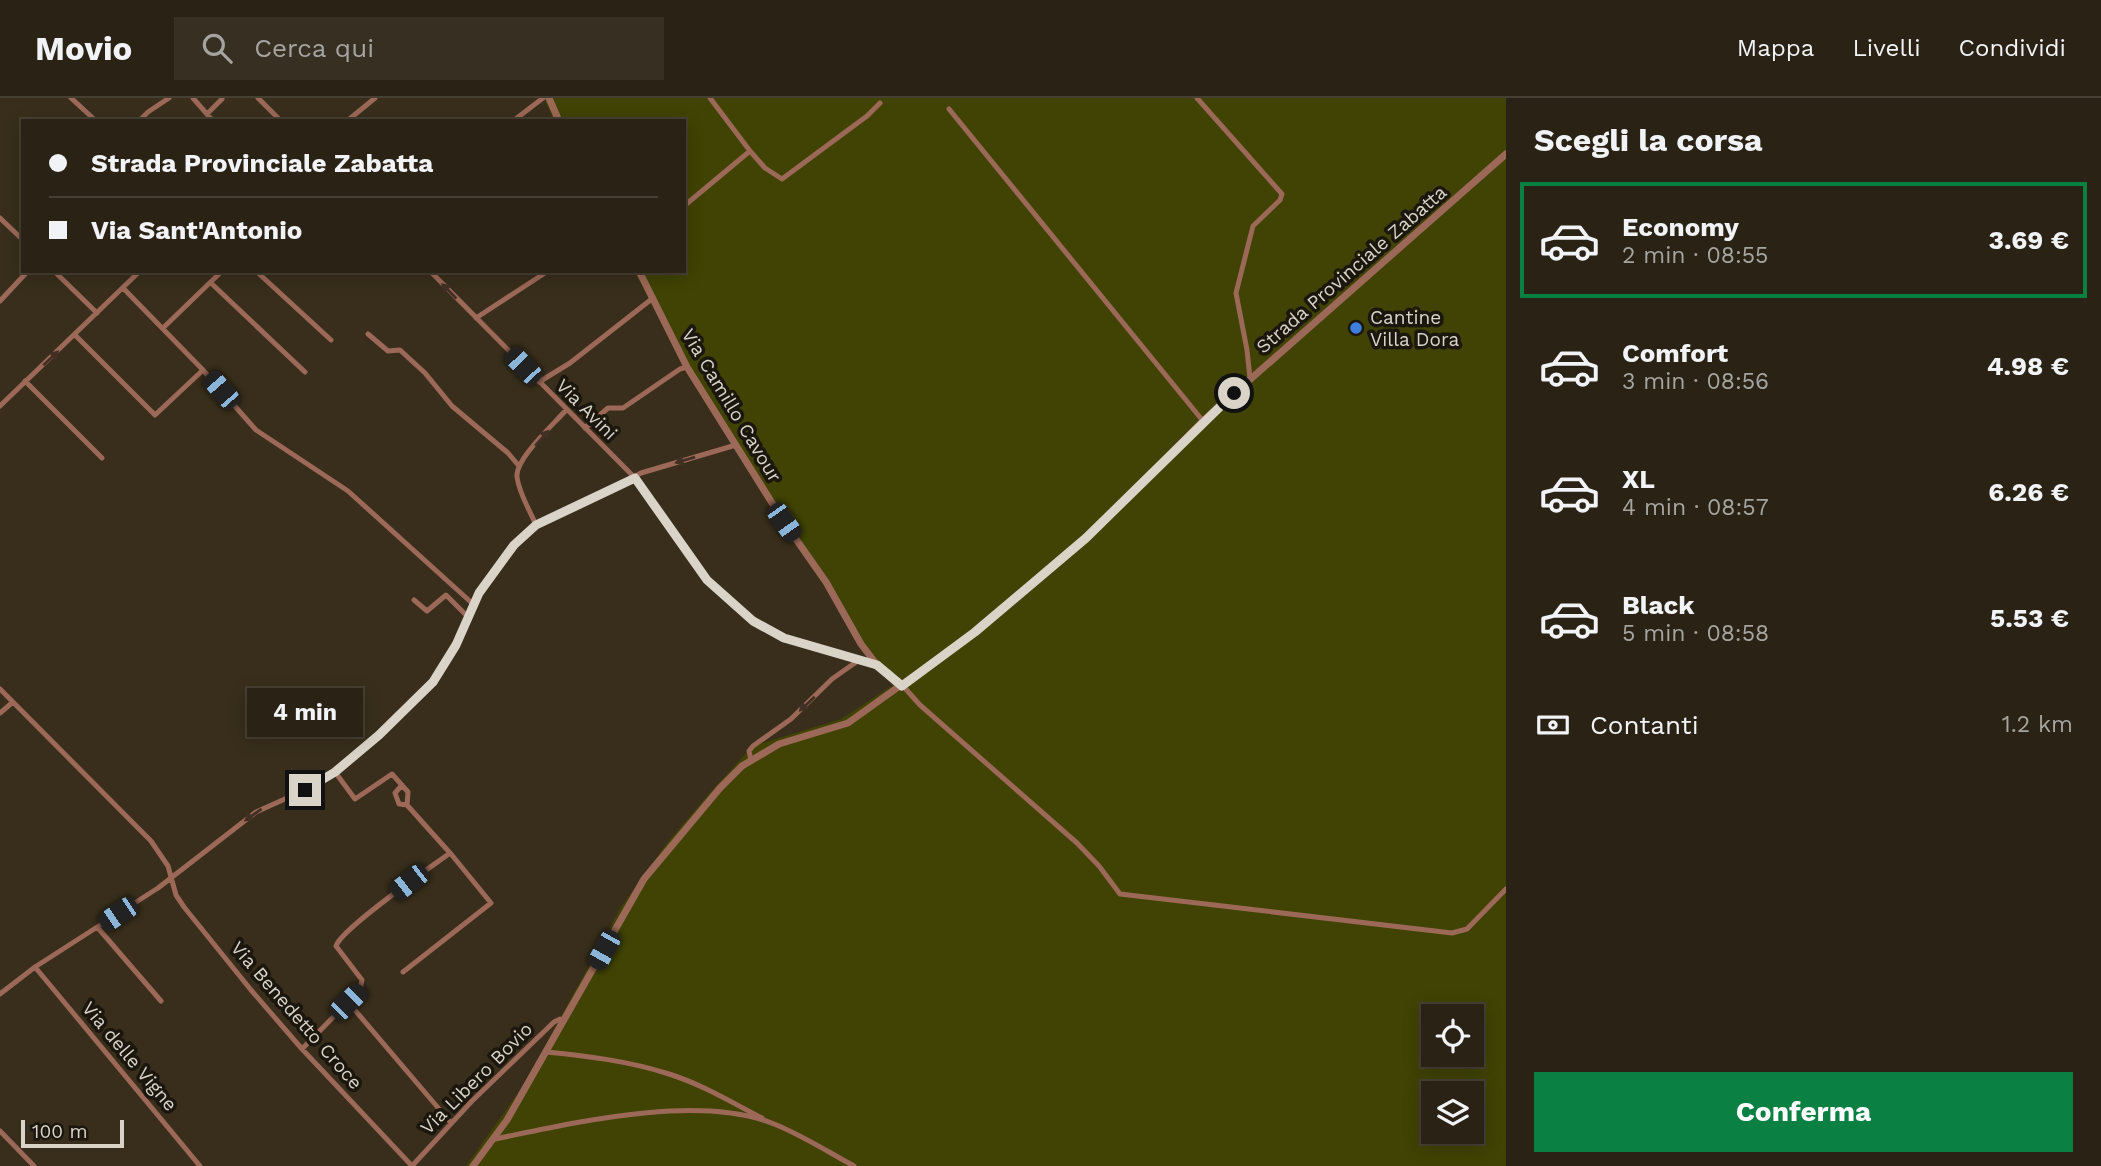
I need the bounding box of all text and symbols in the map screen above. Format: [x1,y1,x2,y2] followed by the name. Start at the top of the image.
[174,17,664,80] search box
[35,29,132,68] text: Movio
[198,29,236,67] icon: search
[254,33,374,63] text: Cerca qui
[1737,34,1814,62] text: Mappa
[1852,34,1921,62] text: Livelli
[1959,34,2066,62] text: Condividi
[1534,121,1763,159] text: Scegli la corsa
[91,148,433,178] text: Strada Provinciale Zabatta
[1252,180,1451,358] street label: Strada Provinciale Zabatta
[1538,209,1601,272] icon: car
[1622,212,1739,242] text: Economy
[91,215,302,245] text: Via Sant'Antonio
[1988,225,2069,255] text: 3.69 €
[1622,242,1768,269] text: 2 min · 08:55
[440,282,457,299] one-way arrow
[1370,306,1459,351] place label: Cantine Villa Dora
[1348,320,1364,336] marker: Cantine Villa Dora
[677,324,787,486] street label: Via Camillo Cavour
[1538,335,1601,398] icon: car
[1622,338,1728,368] text: Comfort
[501,344,546,388] car
[42,350,59,366] one-way arrow
[1987,351,2069,381] text: 4.98 €
[200,367,243,413] car
[1622,368,1769,395] text: 3 min · 08:56
[551,374,622,445] street label: Via Avini
[1218,377,1250,409] route start
[534,429,549,446] one-way arrow
[674,456,695,466] one-way arrow
[1538,461,1601,524] icon: car
[1622,464,1655,494] text: XL
[1988,477,2069,507] text: 6.26 €
[1622,494,1769,521] text: 4 min · 08:57
[764,499,805,545] car
[1538,587,1601,650] icon: car
[1622,590,1694,620] text: Black
[1990,603,2069,633] text: 5.53 €
[1622,620,1769,647] text: 5 min · 08:58
[247,688,363,738] callout: 4 min
[799,695,816,711] one-way arrow
[273,699,337,726] text: 4 min
[1534,706,1572,744] icon: cash
[1590,710,1699,740] text: Contanti
[2002,711,2073,738] text: 1.2 km
[289,774,321,806] route end
[244,808,262,822] one-way arrow
[386,861,433,903] car
[95,894,142,934] car
[585,927,624,973] car
[226,936,367,1094] street label: Via Benedetto Croce
[326,980,371,1024] car
[77,997,182,1116] street label: Via delle Vigne
[1421,1004,1484,1144] map controls
[1421,1004,1484,1067] button: locate
[416,1018,537,1139] street label: Via Libero Bovio
[1534,1072,2073,1152] button: Conferma
[1421,1081,1484,1144] button: layers
[21,1117,124,1149] scale bar
[32,1120,88,1143] text: 100 m

